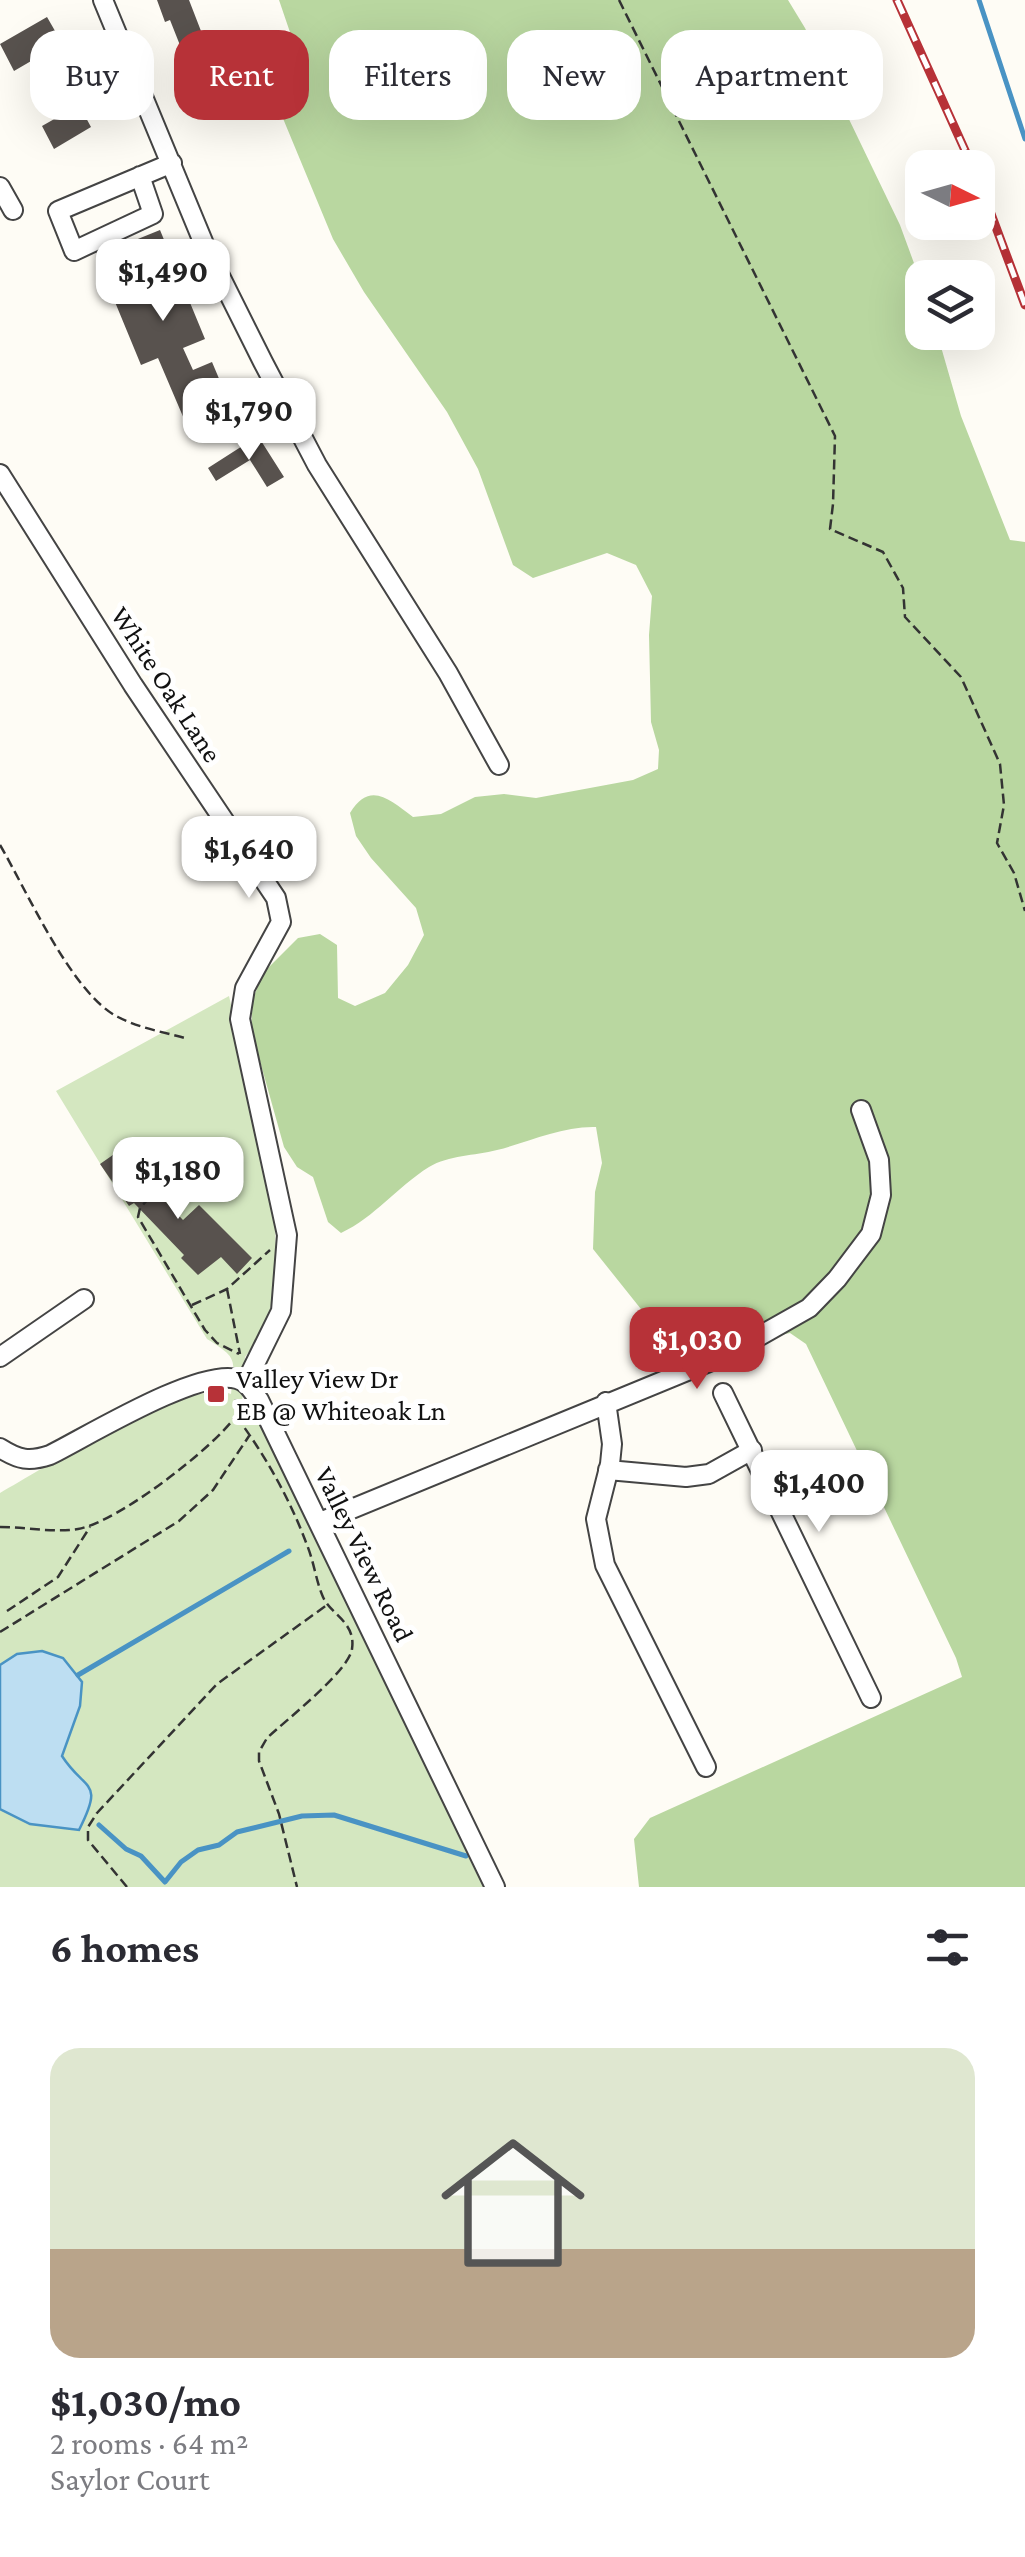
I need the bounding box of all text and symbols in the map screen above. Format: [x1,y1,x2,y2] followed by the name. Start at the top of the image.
[30,30,154,120] chip: Buy
[174,30,309,120] chip: Rent
[329,30,487,120] chip: Filters
[507,30,641,120] chip: New
[661,30,883,120] chip: Apartment
[905,150,995,240] north arrow
[905,150,995,350] map controls
[82,239,244,324] pin: $1,490
[118,253,208,289] text: $1,490
[905,260,995,350] button: layers
[168,378,330,463] pin: $1,790
[205,392,293,428] text: $1,790
[105,601,228,768] street label: White Oak Lane
[168,816,330,901] pin: $1,640
[204,830,294,866] text: $1,640
[97,1137,259,1222] pin: $1,180
[135,1151,221,1187] text: $1,180
[616,1307,778,1392] pin: $1,030
[652,1321,742,1357] text: $1,030
[236,1363,446,1426] place label: Valley View Dr EB @ Whiteoak Ln
[205,1383,227,1405] marker: Valley View Dr EB @ Whiteoak Ln
[738,1450,900,1535] pin: $1,400
[309,1462,420,1647] street label: Valley View Road
[773,1464,865,1500] text: $1,400
[920,1920,975,1975] icon: filters
[50,1924,199,1971] text: 6 homes
[423,2113,603,2293] icon: home
[50,2378,241,2425] text: $1,030/mo
[50,2425,248,2461] text: 2 rooms · 64 m²
[50,2461,210,2497] text: Saylor Court

